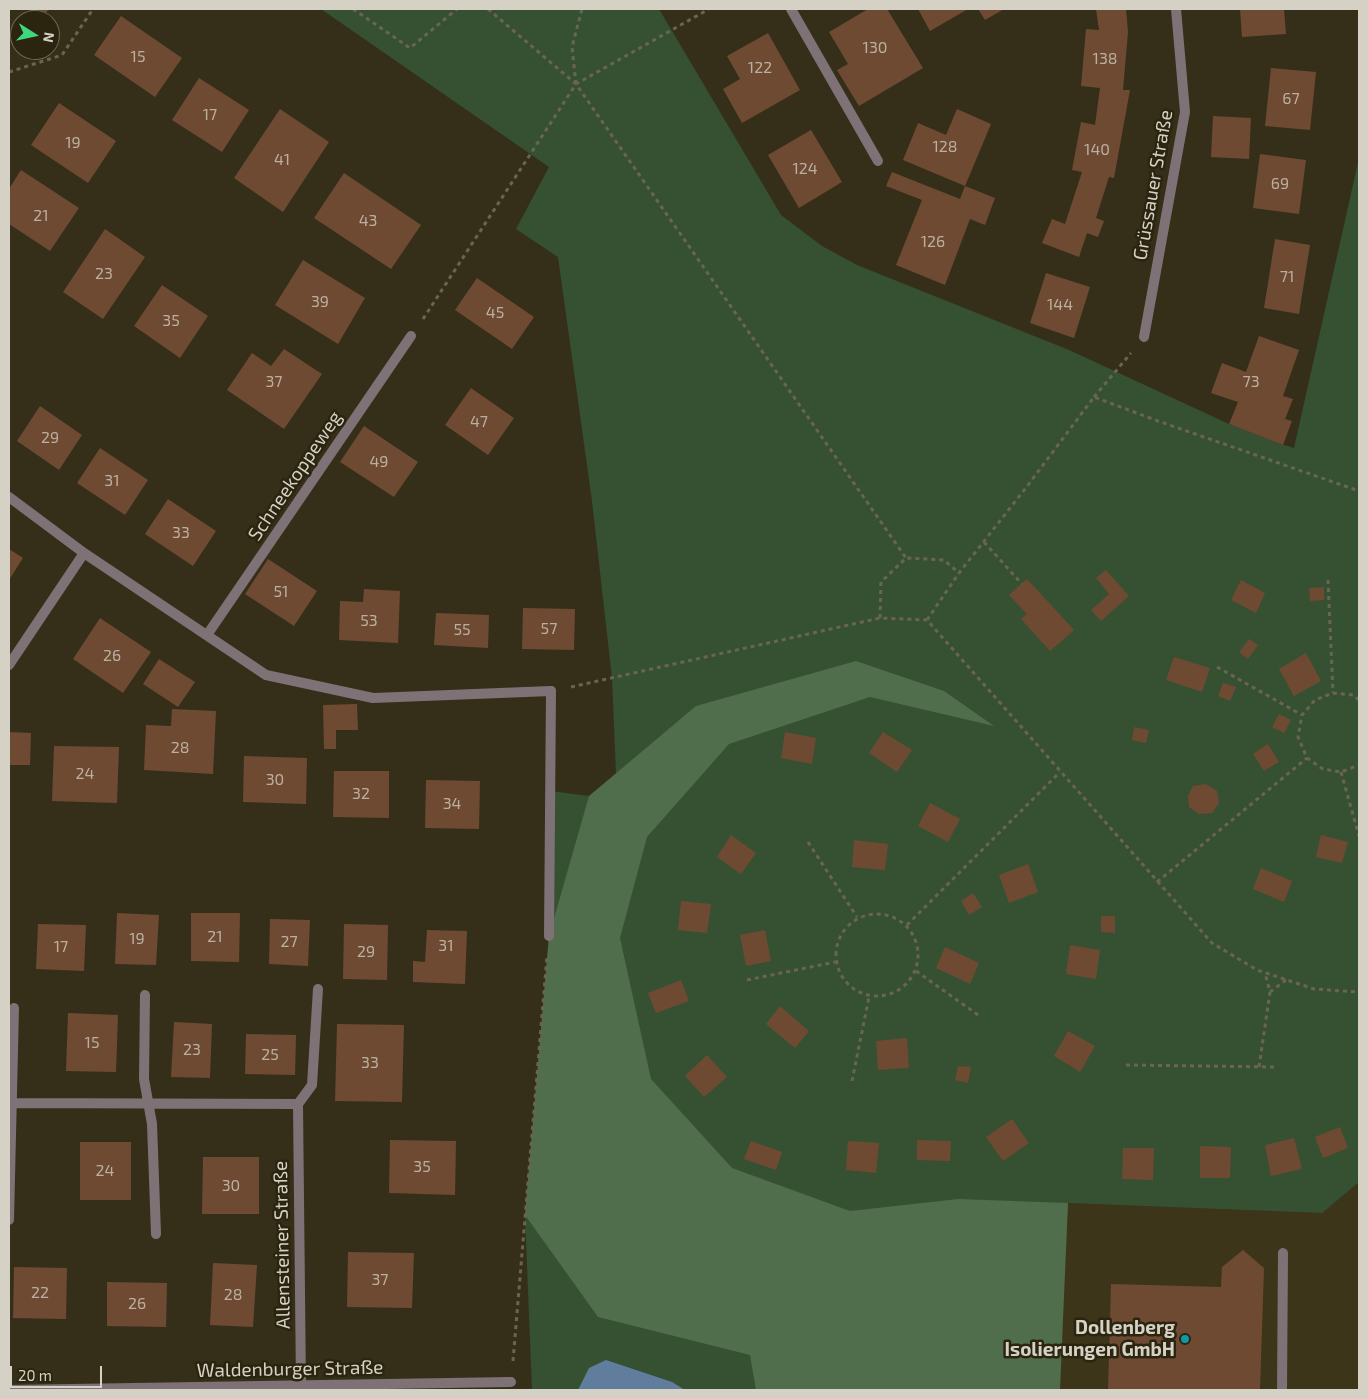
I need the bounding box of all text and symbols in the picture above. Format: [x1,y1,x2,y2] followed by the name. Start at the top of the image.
[10,10,60,60] north arrow
[40,31,59,44] text: N
[863,38,887,58] house number: 130
[131,47,145,67] house number: 15
[1093,49,1117,69] house number: 138
[748,58,772,78] house number: 122
[1282,89,1300,109] house number: 67
[203,105,217,125] house number: 17
[1129,108,1177,262] street label: Grüssauer Straße
[65,133,81,153] house number: 19
[932,137,958,157] house number: 128
[1084,140,1110,160] house number: 140
[274,150,290,170] house number: 41
[792,159,818,179] house number: 124
[1271,174,1289,194] house number: 69
[33,206,49,226] house number: 21
[359,211,377,231] house number: 43
[921,232,945,252] house number: 126
[95,264,113,284] house number: 23
[1280,267,1294,287] house number: 71
[311,292,329,312] house number: 39
[1047,295,1073,315] house number: 144
[486,303,504,323] house number: 45
[162,311,180,331] house number: 35
[265,372,283,392] house number: 37
[1242,372,1260,392] house number: 73
[243,407,347,545] street label: Schneekoppeweg
[470,412,488,432] house number: 47
[41,428,59,448] house number: 29
[370,452,388,472] house number: 49
[104,471,120,491] house number: 31
[172,523,190,543] house number: 33
[274,582,288,602] house number: 51
[360,611,378,631] house number: 53
[541,619,557,639] house number: 57
[453,620,471,640] house number: 55
[103,646,121,666] house number: 26
[171,738,189,758] house number: 28
[76,764,94,784] house number: 24
[266,770,284,790] house number: 30
[352,784,370,804] house number: 32
[443,794,461,814] house number: 34
[207,927,223,947] house number: 21
[129,929,145,949] house number: 19
[280,932,298,952] house number: 27
[438,936,454,956] house number: 31
[54,937,68,957] house number: 17
[357,942,375,962] house number: 29
[85,1033,99,1053] house number: 15
[183,1040,201,1060] house number: 23
[261,1045,279,1065] house number: 25
[361,1053,379,1073] house number: 33
[413,1157,431,1177] house number: 35
[96,1161,114,1181] house number: 24
[269,1161,295,1329] street label: Allensteiner Straße
[222,1176,240,1196] house number: 30
[371,1270,389,1290] house number: 37
[31,1283,49,1303] house number: 22
[224,1285,242,1305] house number: 28
[128,1294,146,1314] house number: 26
[1005,1317,1175,1361] place label: Dollenberg Isolierungen GmbH
[1179,1333,1191,1345] marker: Dollenberg Isolierungen GmbH
[12,1356,105,1388] scale bar
[196,1356,384,1382] street label: Waldenburger Straße
[18,1366,52,1384] text: 20 m

